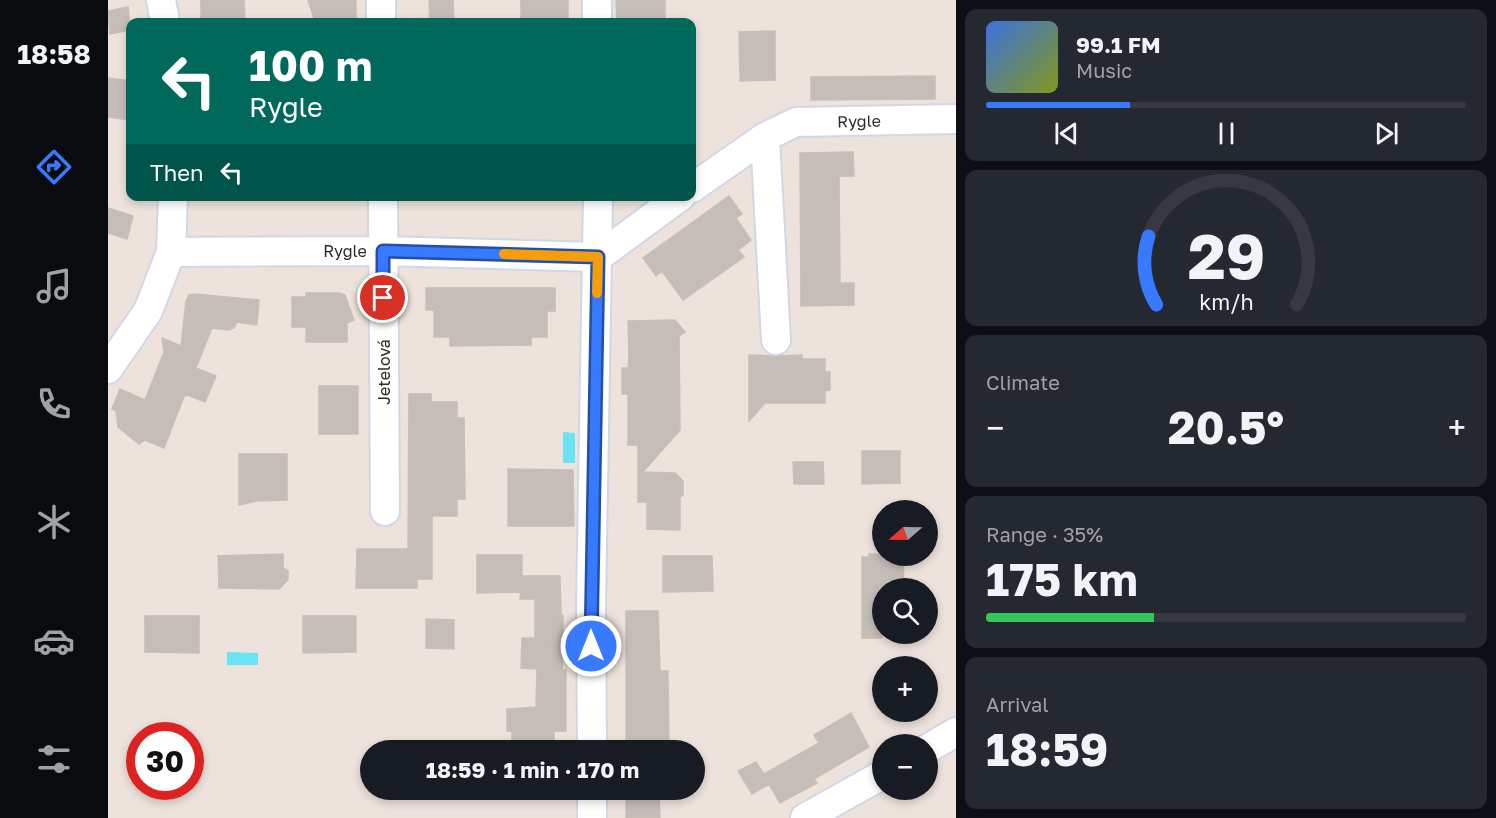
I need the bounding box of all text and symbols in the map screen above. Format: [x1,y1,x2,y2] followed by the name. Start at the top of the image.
[1076,31,1160,58] text: 99.1 FM
[17,38,91,70] text: 18:58
[249,40,372,90] text: 100 m
[150,42,228,120] icon: left
[1076,58,1132,82] text: Music
[249,91,323,123] text: Rygle
[837,111,881,131] street label: Rygle
[1050,117,1083,150] icon: previous
[1210,117,1243,150] icon: pause
[1370,117,1403,150] icon: next
[33,146,75,188] icon: directions
[215,156,248,189] icon: left
[150,159,203,186] text: Then
[1187,218,1265,293] text: 29
[323,241,367,261] street label: Rygle
[33,265,75,307] icon: music
[357,272,408,323] pin
[366,281,399,314] icon: arrive
[1199,289,1253,315] text: km/h
[374,339,394,405] street label: Jetelová
[986,370,1060,394] text: Climate
[33,383,75,425] icon: phone
[1168,400,1284,454] text: 20.5°
[986,408,1004,447] text: −
[1448,408,1466,447] text: +
[872,500,938,566] north arrow
[872,500,938,800] map controls
[33,501,75,543] icon: climate
[986,522,1103,546] text: Range · 35%
[986,552,1138,606] text: 175 km
[872,578,938,644] button: search
[559,614,623,678] position arrow
[33,620,75,662] icon: car
[872,656,938,722] button: +
[986,692,1049,716] text: Arrival
[126,722,204,800] speed limit sign: 30
[986,722,1108,776] text: 18:59
[872,734,938,800] button: −
[33,738,75,780] icon: filters
[426,756,639,783] text: 18:59 · 1 min · 170 m

